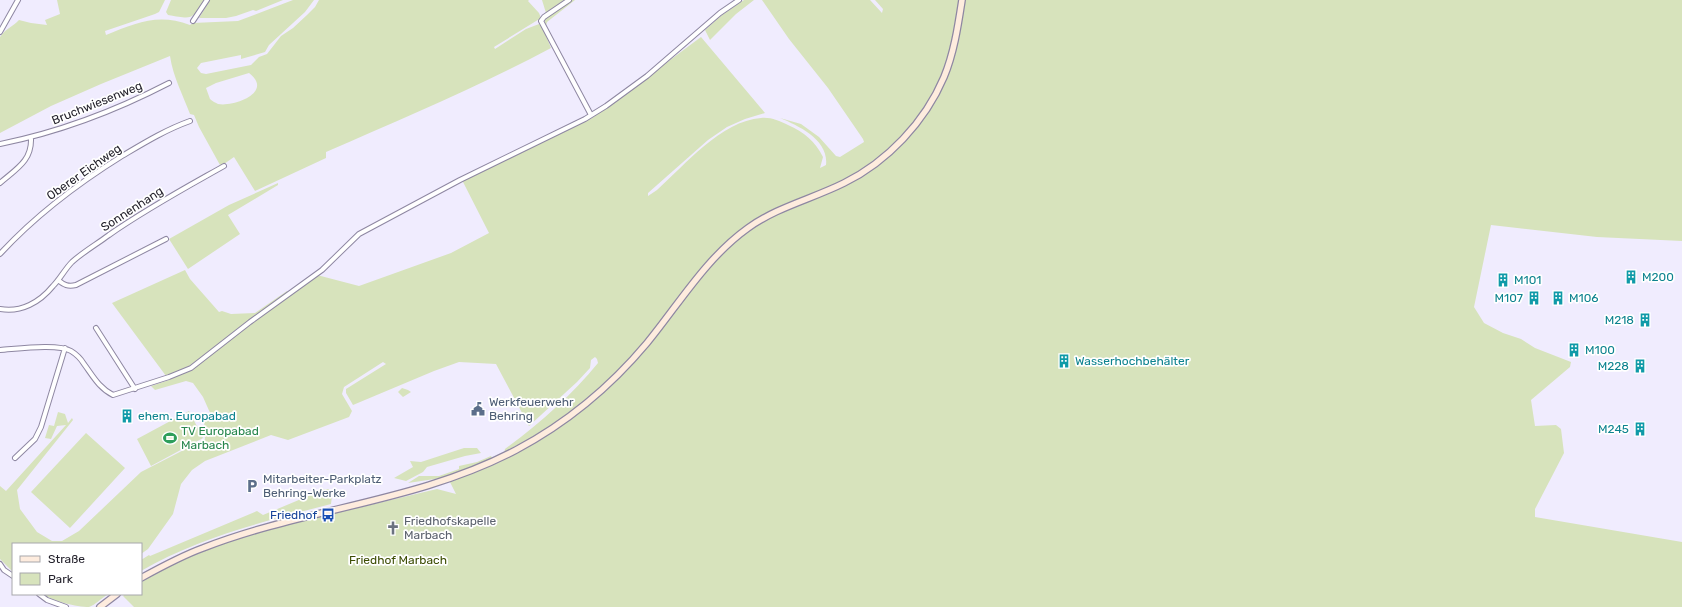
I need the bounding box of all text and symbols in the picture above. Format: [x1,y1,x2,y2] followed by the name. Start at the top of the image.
[50,78,144,128] street label: Bruchwiesenweg
[44,141,124,203] street label: Oberer Eichweg
[98,184,166,234] street label: Sonnenhang
[1623,269,1639,285] building icon: M200
[1642,270,1674,284] place label: M200
[1495,272,1511,288] building icon: M101
[1514,273,1541,287] place label: M101
[1526,290,1542,306] building icon: M107
[1550,290,1566,306] building icon: M106
[1495,291,1523,305] place label: M107
[1569,291,1599,305] place label: M106
[1637,312,1653,328] building icon: M218
[1605,313,1634,327] place label: M218
[1566,342,1582,358] building icon: M100
[1585,343,1615,357] place label: M100
[1056,353,1072,369] building icon: Wasserhochbehälter
[1075,354,1190,368] place label: Wasserhochbehälter
[1632,358,1648,374] building icon: M228
[1598,359,1629,373] place label: M228
[489,395,574,423] place label: Werkfeuerwehr Behring
[470,401,486,417] public building icon: Werkfeuerwehr Behring
[119,408,135,424] building icon: ehem. Europabad
[138,409,236,423] place label: ehem. Europabad
[1632,421,1648,437] building icon: M245
[1598,422,1629,436] place label: M245
[181,424,259,452] place label: TV Europabad Marbach
[162,430,178,446] sports icon: TV Europabad Marbach
[263,472,382,500] place label: Mitarbeiter-Parkplatz Behring-Werke
[244,478,260,494] parking icon: Mitarbeiter-Parkplatz Behring-Werke
[320,507,336,523] bus stop icon: Friedhof
[270,508,317,522] place label: Friedhof
[404,514,496,542] place label: Friedhofskapelle Marbach
[385,520,401,536] church icon: Friedhofskapelle Marbach
[12,543,142,595] legend
[48,552,85,566] text: Straße
[349,553,447,567] park label: Friedhof Marbach
[48,572,74,586] text: Park

